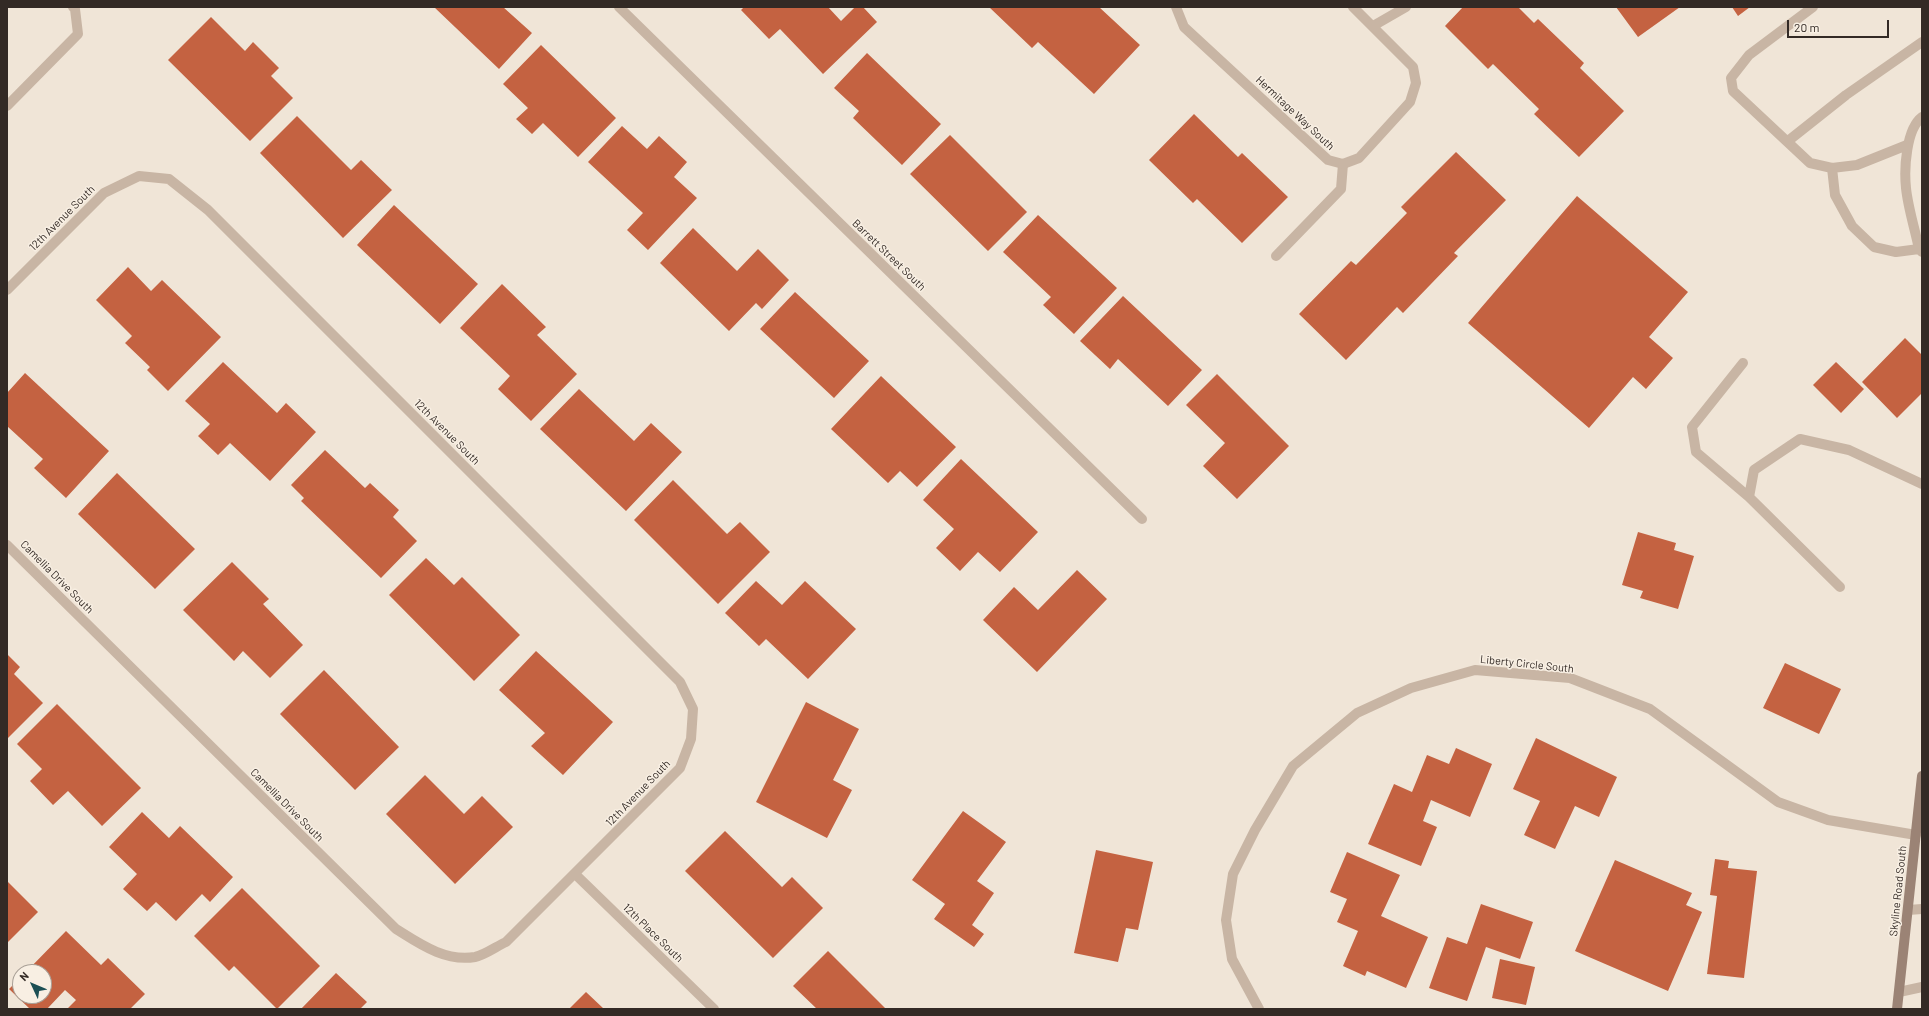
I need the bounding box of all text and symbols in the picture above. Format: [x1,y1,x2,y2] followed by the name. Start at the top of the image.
[1789,12,1891,38] scale bar
[1794,20,1820,34] text: 20 m
[1253,73,1337,153] street label: Hermitage Way South
[26,182,98,254] street label: 12th Avenue South
[850,217,928,293] street label: Barrett Street South
[411,396,483,468] street label: 12th Avenue South
[18,538,96,616] street label: Camellia Drive South
[1479,653,1575,675] street label: Liberty Circle South
[603,757,673,829] street label: 12th Avenue South
[248,766,326,844] street label: Camellia Drive South
[1887,845,1909,937] street label: Skyline Road South
[620,901,686,965] street label: 12th Place South
[12,964,52,1004] north arrow
[17,969,31,983] text: N

